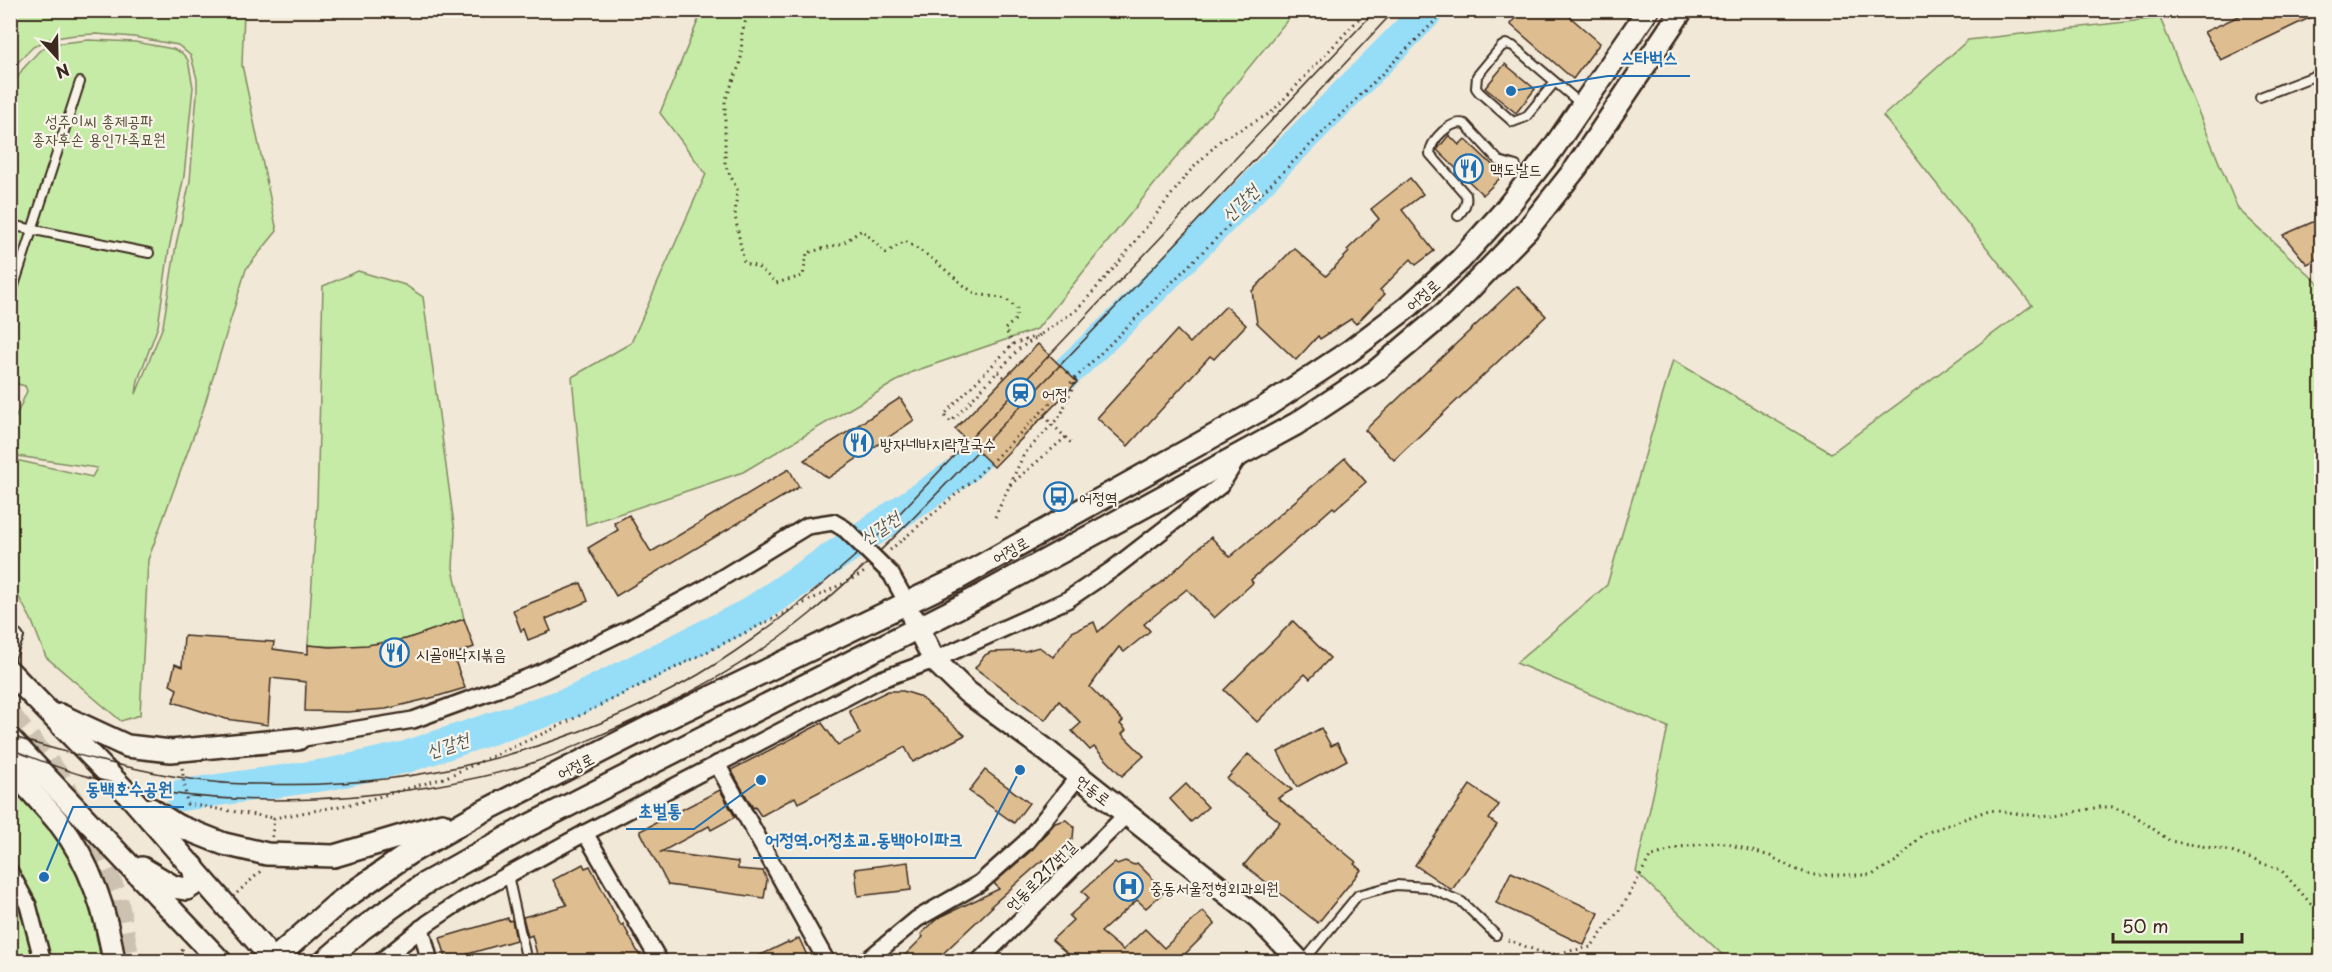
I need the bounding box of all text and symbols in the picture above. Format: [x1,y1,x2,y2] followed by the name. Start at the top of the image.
[27,27,87,87] north arrow
[1608,40,1690,76] callout: 스타벅스
[1620,43,1678,70] text: 스타벅스
[53,58,73,85] text: N
[32,108,166,150] park label: 성주이씨 총제공파 종자후손 용인가족묘원
[1453,152,1485,184] restaurant icon: 맥도날드
[1490,156,1542,180] place label: 맥도날드
[1214,176,1265,227] water label: 신갈천
[1400,272,1444,316] street label: 어정로
[1005,377,1037,409] station icon: 어정
[1042,381,1068,405] place label: 어정
[843,427,875,459] restaurant icon: 방자네바지락칼국수
[880,431,996,455] place label: 방자네바지락칼국수
[1042,481,1074,513] bus stop icon: 어정역
[1079,485,1118,509] place label: 어정역
[853,503,906,550] water label: 신갈천
[987,529,1033,569] street label: 어정로
[379,637,411,669] restaurant icon: 시골애낙지볶음
[416,641,506,665] place label: 시골애낙지볶음
[422,724,473,764] water label: 신갈천
[552,746,598,784] street label: 어정로
[1071,768,1117,810] street label: 언동로
[73,771,184,807] callout: 동백호수공원
[86,774,172,801] text: 동백호수공원
[626,793,694,829] callout: 초벌통
[638,796,682,823] text: 초벌통
[753,822,975,858] callout: 어정역.어정초교.동백아이파크
[765,825,963,852] text: 어정역.어정초교.동백아이파크
[999,834,1081,916] street label: 언동로217번길
[1113,871,1145,903] hospital icon: 중동서울정형외과의원
[1150,875,1279,899] place label: 중동서울정형외과의원
[2113,906,2242,944] scale bar
[2122,912,2169,939] text: 50 m

